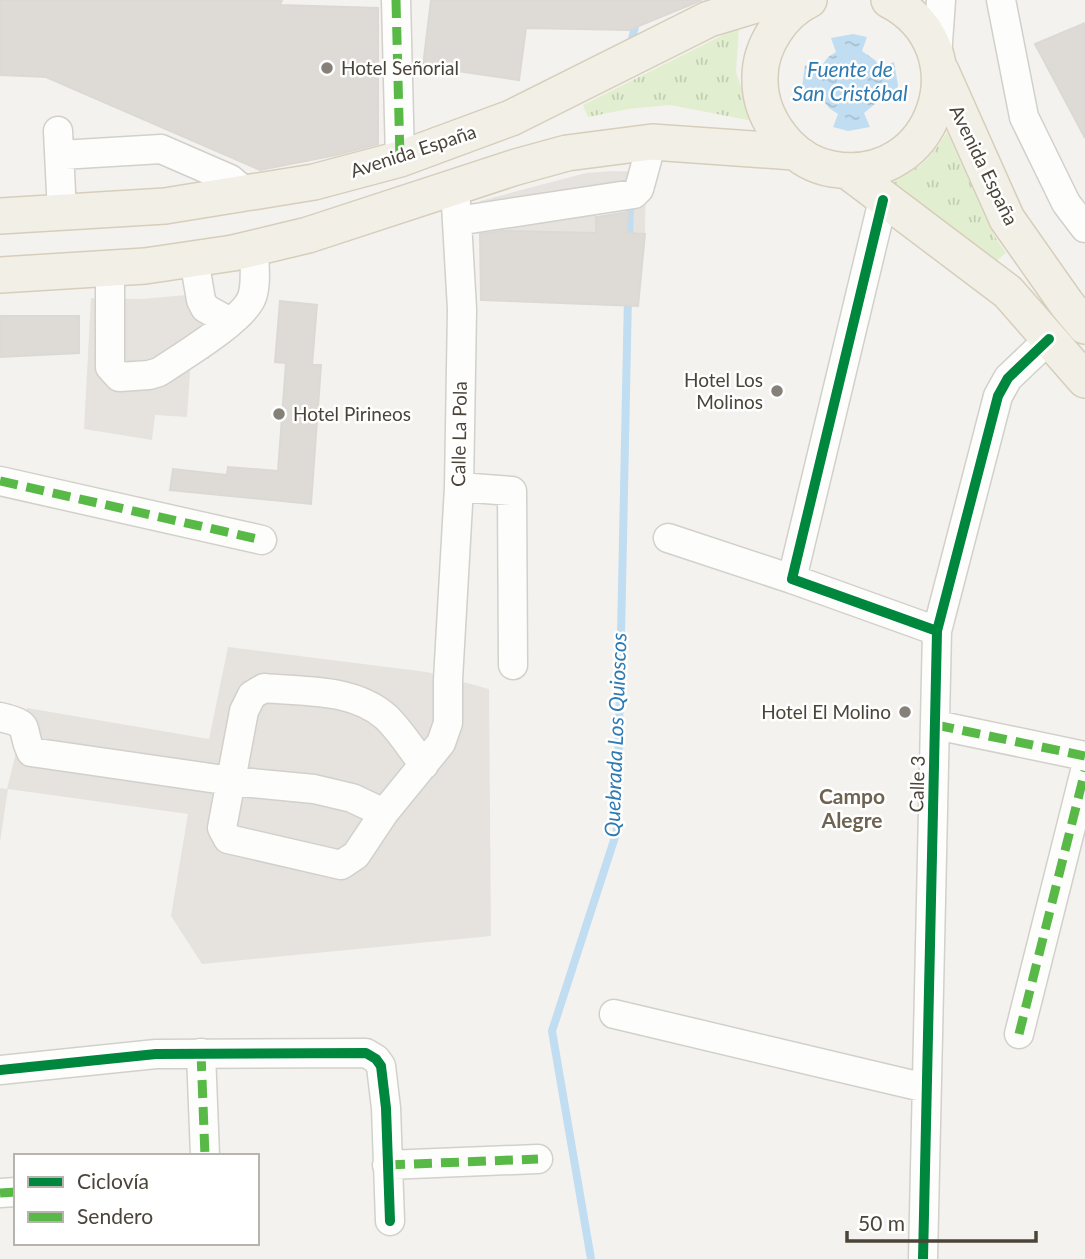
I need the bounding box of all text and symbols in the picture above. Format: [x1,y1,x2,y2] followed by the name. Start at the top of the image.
[341,56,459,79] place label: Hotel Señorial
[792,56,908,105] water label: Fuente de San Cristóbal
[319,60,335,76] marker: Hotel Señorial
[945,101,1023,229] street label: Avenida España
[347,119,479,182] street label: Avenida España
[684,368,763,413] place label: Hotel Los Molinos
[446,381,471,487] street label: Calle La Pola
[769,383,785,399] marker: Hotel Los Molinos
[293,402,411,425] place label: Hotel Pirineos
[271,406,287,422] marker: Hotel Pirineos
[598,632,631,838] water label: Quebrada Los Quioscos
[761,700,891,723] place label: Hotel El Molino
[897,704,913,720] marker: Hotel El Molino
[904,755,929,813] street label: Calle 3
[819,783,885,832] district label: Campo Alegre
[14,1154,259,1245] legend
[77,1168,149,1193] text: Ciclovía
[847,1200,1036,1244] scale bar
[77,1203,153,1228] text: Sendero
[858,1210,905,1235] text: 50 m

